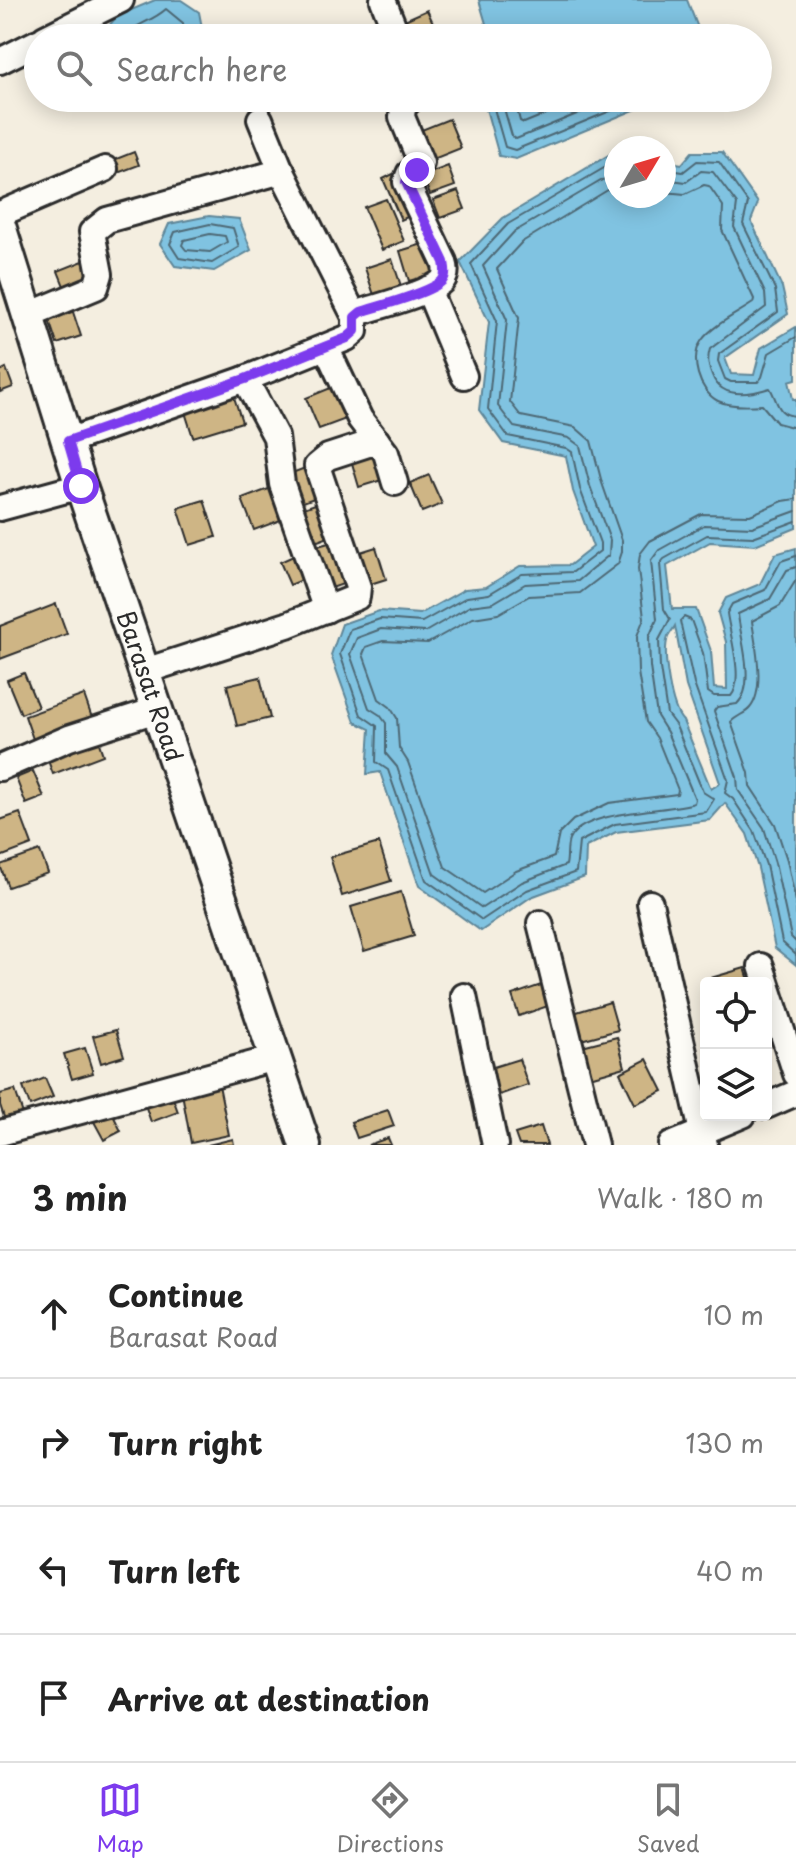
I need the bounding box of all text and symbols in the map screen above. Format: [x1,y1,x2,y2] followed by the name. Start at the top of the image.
[24,24,772,112] search box
[52,46,96,90] icon: search
[116,46,288,91] text: Search here
[604,136,676,208] north arrow
[399,152,435,188] route end
[63,468,99,504] route start
[109,605,193,766] street label: Barasat Road
[700,977,772,1121] map controls
[700,977,772,1049] button: locate
[700,1049,772,1121] button: layers
[32,1171,128,1223] text: 3 min
[597,1178,764,1217] text: Walk · 180 m
[108,1272,243,1317] text: Continue
[32,1292,76,1336] icon: ahead
[703,1295,764,1334] text: 10 m
[108,1317,278,1356] text: Barasat Road
[32,1420,76,1464] icon: right
[108,1420,263,1465] text: Turn right
[685,1423,764,1462] text: 130 m
[32,1548,76,1592] icon: left
[108,1548,240,1593] text: Turn left
[696,1551,764,1590] text: 40 m
[32,1676,76,1720] icon: arrive
[108,1676,430,1721] text: Arrive at destination
[97,1778,144,1859] tab: Map
[337,1778,444,1859] tab: Directions
[637,1778,699,1859] tab: Saved

